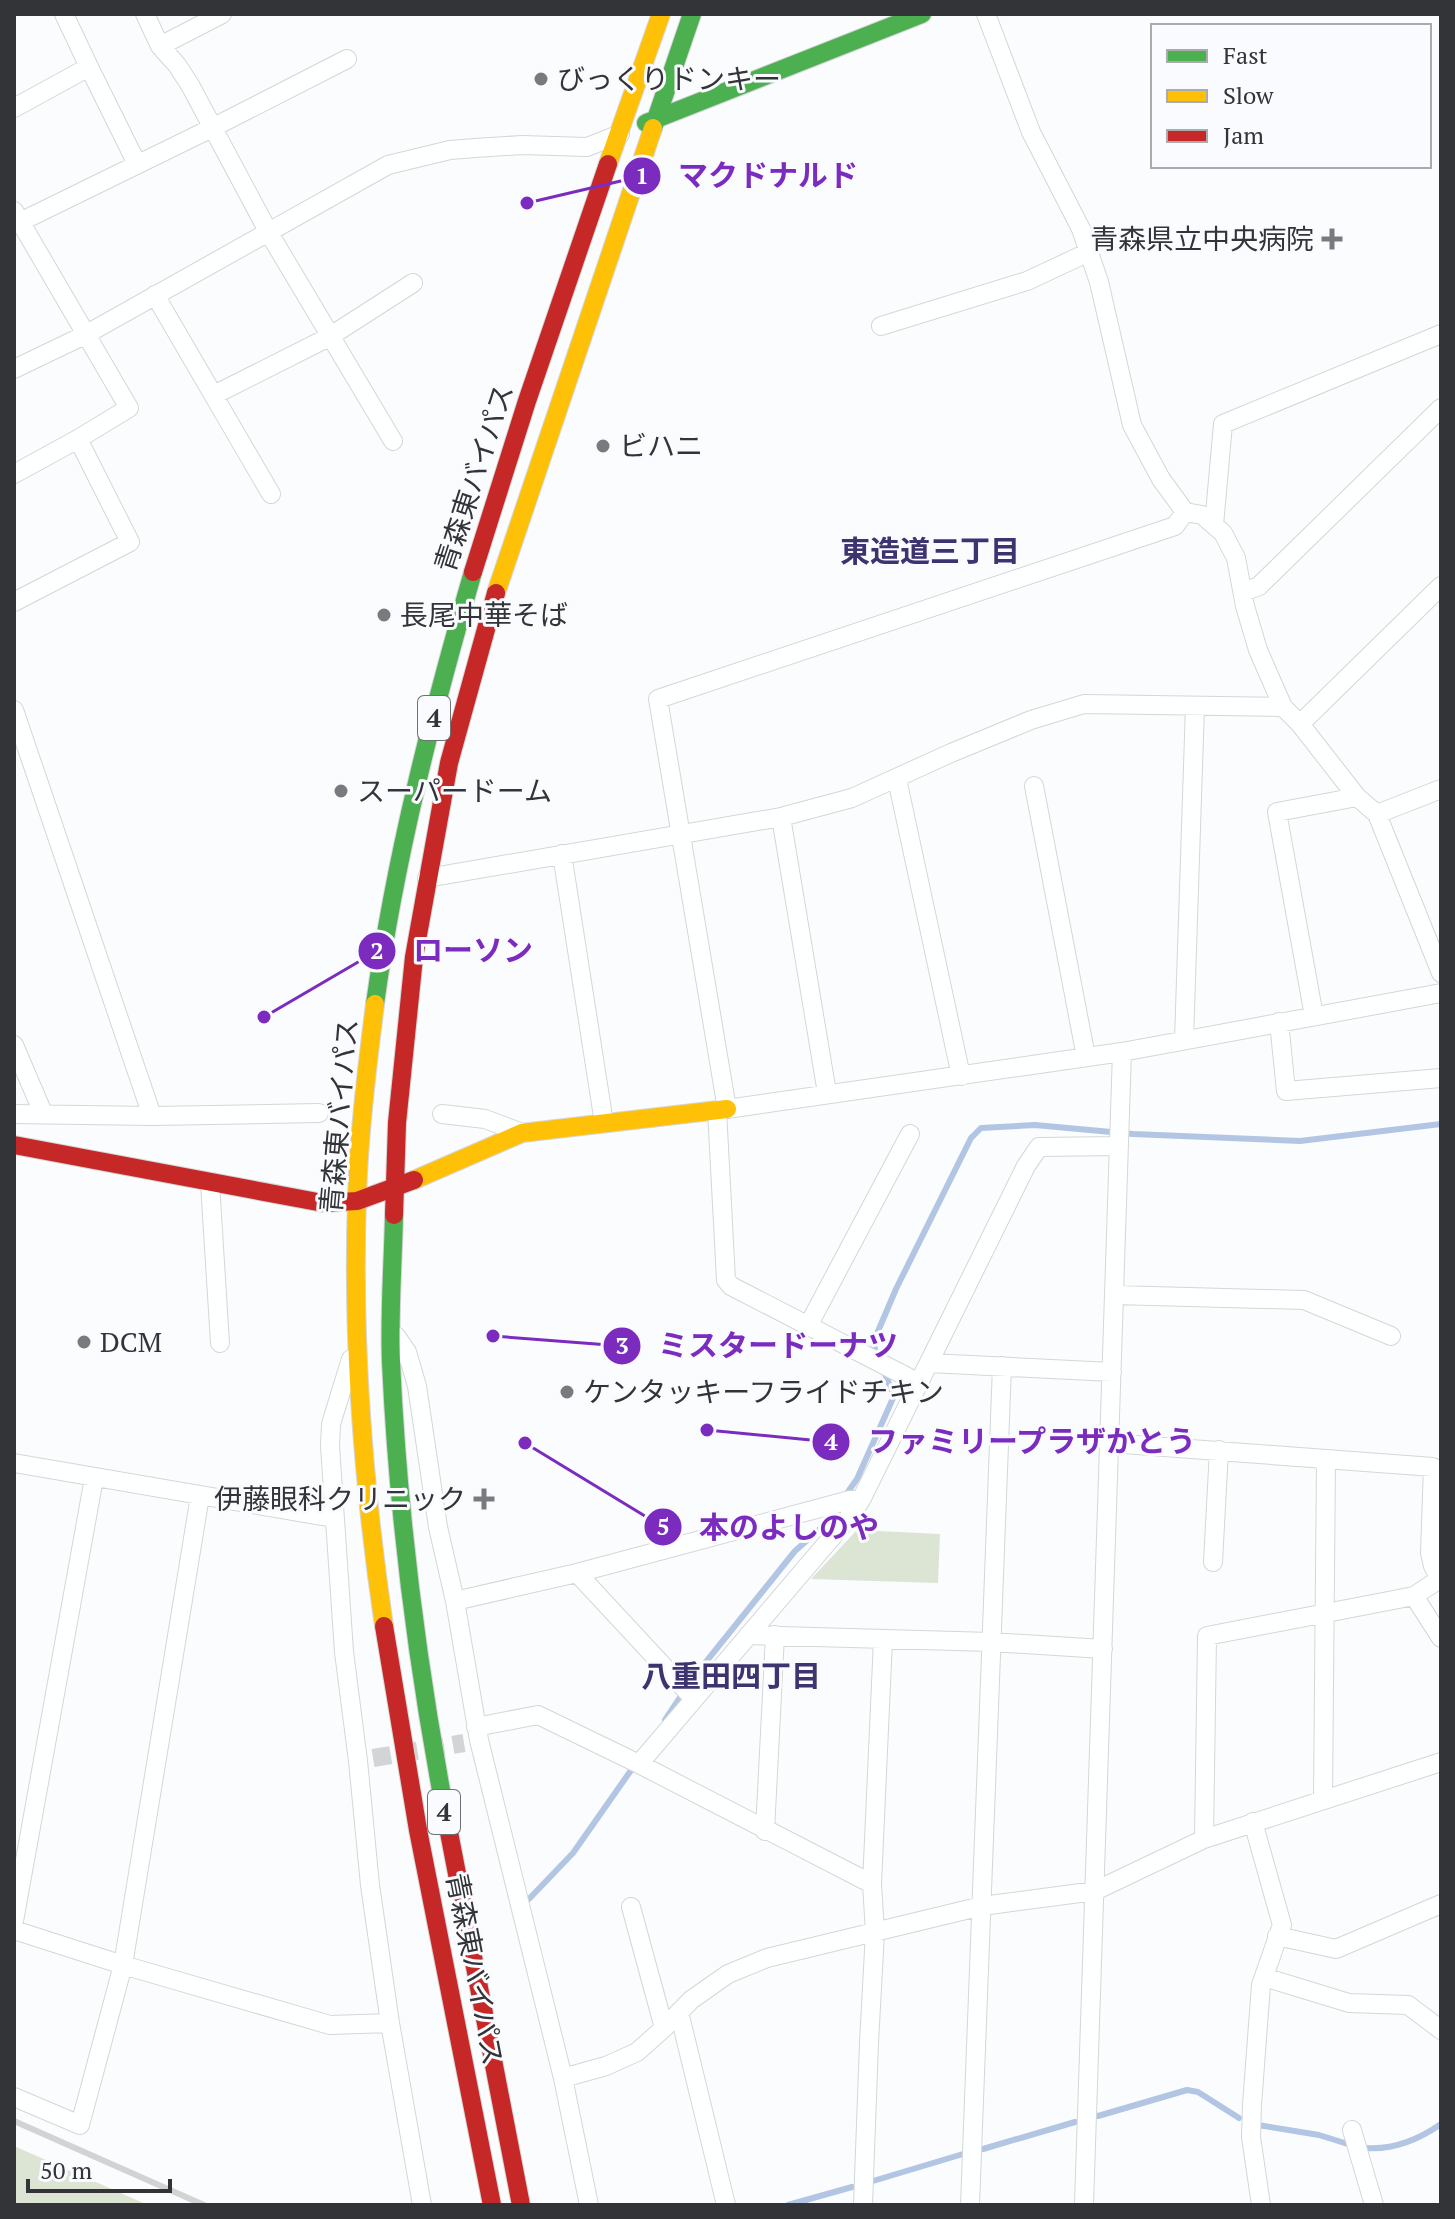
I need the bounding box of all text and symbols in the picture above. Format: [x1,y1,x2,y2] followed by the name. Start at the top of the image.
[1151,24,1431,168] legend
[1223,39,1268,71] text: Fast
[557,60,781,97] place label: びっくりドンキー
[532,70,550,88] marker: びっくりドンキー
[1223,79,1274,111] text: Slow
[1223,119,1264,151] text: Jam
[622,149,874,203] callout: マクドナルド
[678,155,858,195] text: マクドナルド
[635,159,649,191] text: 1
[1090,220,1314,257] place label: 青森県立中央病院
[1321,228,1343,250] marker: 青森県立中央病院
[426,379,521,577] street label: 青森東バイパス
[619,427,703,464] place label: ビハニ
[594,437,612,455] marker: ビハニ
[840,531,1020,571] district label: 東造道三丁目
[400,596,568,633] place label: 長尾中華そば
[375,606,393,624] marker: 長尾中華そば
[418,696,450,740] road number: 4
[357,772,552,809] place label: スーパードーム
[332,782,350,800] marker: スーパードーム
[357,924,549,978] callout: ローソン
[413,930,533,970] text: ローソン
[370,934,384,966] text: 2
[312,1017,365,1215] street label: 青森東バイパス
[602,1319,914,1373] callout: ミスタードーナツ
[100,1323,162,1360] place label: DCM
[658,1325,898,1365] text: ミスタードーナツ
[615,1329,629,1361] text: 3
[75,1333,93,1351] marker: DCM
[583,1373,944,1410] place label: ケンタッキーフライドチキン
[558,1383,576,1401] marker: ケンタッキーフライドチキン
[811,1415,1213,1469] callout: ファミリープラザかとう
[868,1421,1196,1461] text: ファミリープラザかとう
[824,1425,838,1457] text: 4
[214,1480,466,1517] place label: 伊藤眼科クリニック
[473,1488,495,1510] marker: 伊藤眼科クリニック
[643,1500,895,1554] callout: 本のよしのや
[699,1507,879,1547] text: 本のよしのや
[656,1510,670,1542] text: 5
[641,1656,821,1696] district label: 八重田四丁目
[428,1790,460,1834] road number: 4
[439,1869,512,2068] street label: 青森東バイパス
[28,2143,170,2193] scale bar
[40,2154,92,2186] text: 50 m

